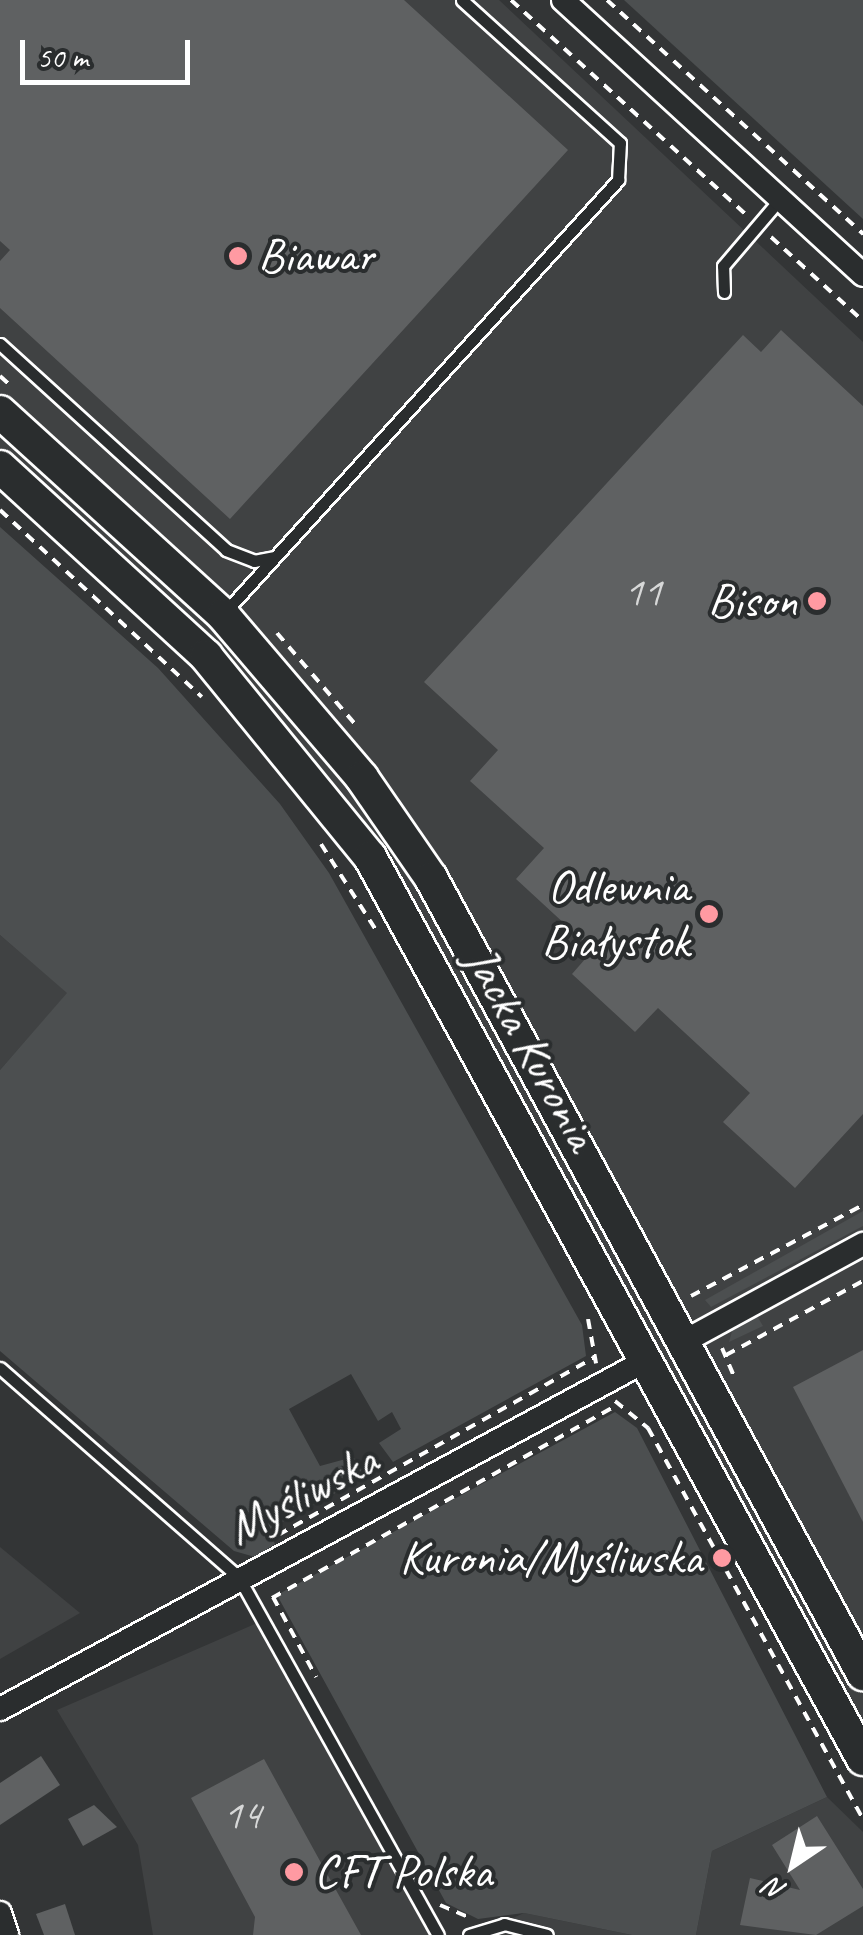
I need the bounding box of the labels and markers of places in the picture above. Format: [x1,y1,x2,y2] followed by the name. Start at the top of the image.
[258,227,373,285] place label: Biawar
[227,245,249,267] marker: Biawar
[708,572,797,630] place label: Bison
[806,590,828,612] marker: Bison
[541,857,689,970] place label: Odlewnia Białystok
[698,903,720,925] marker: Odlewnia Białystok
[400,1529,702,1587] place label: Kuronia/Myśliwska
[711,1547,733,1569] marker: Kuronia/Myśliwska
[314,1843,492,1901] place label: CFT Polska
[283,1861,305,1883] marker: CFT Polska

